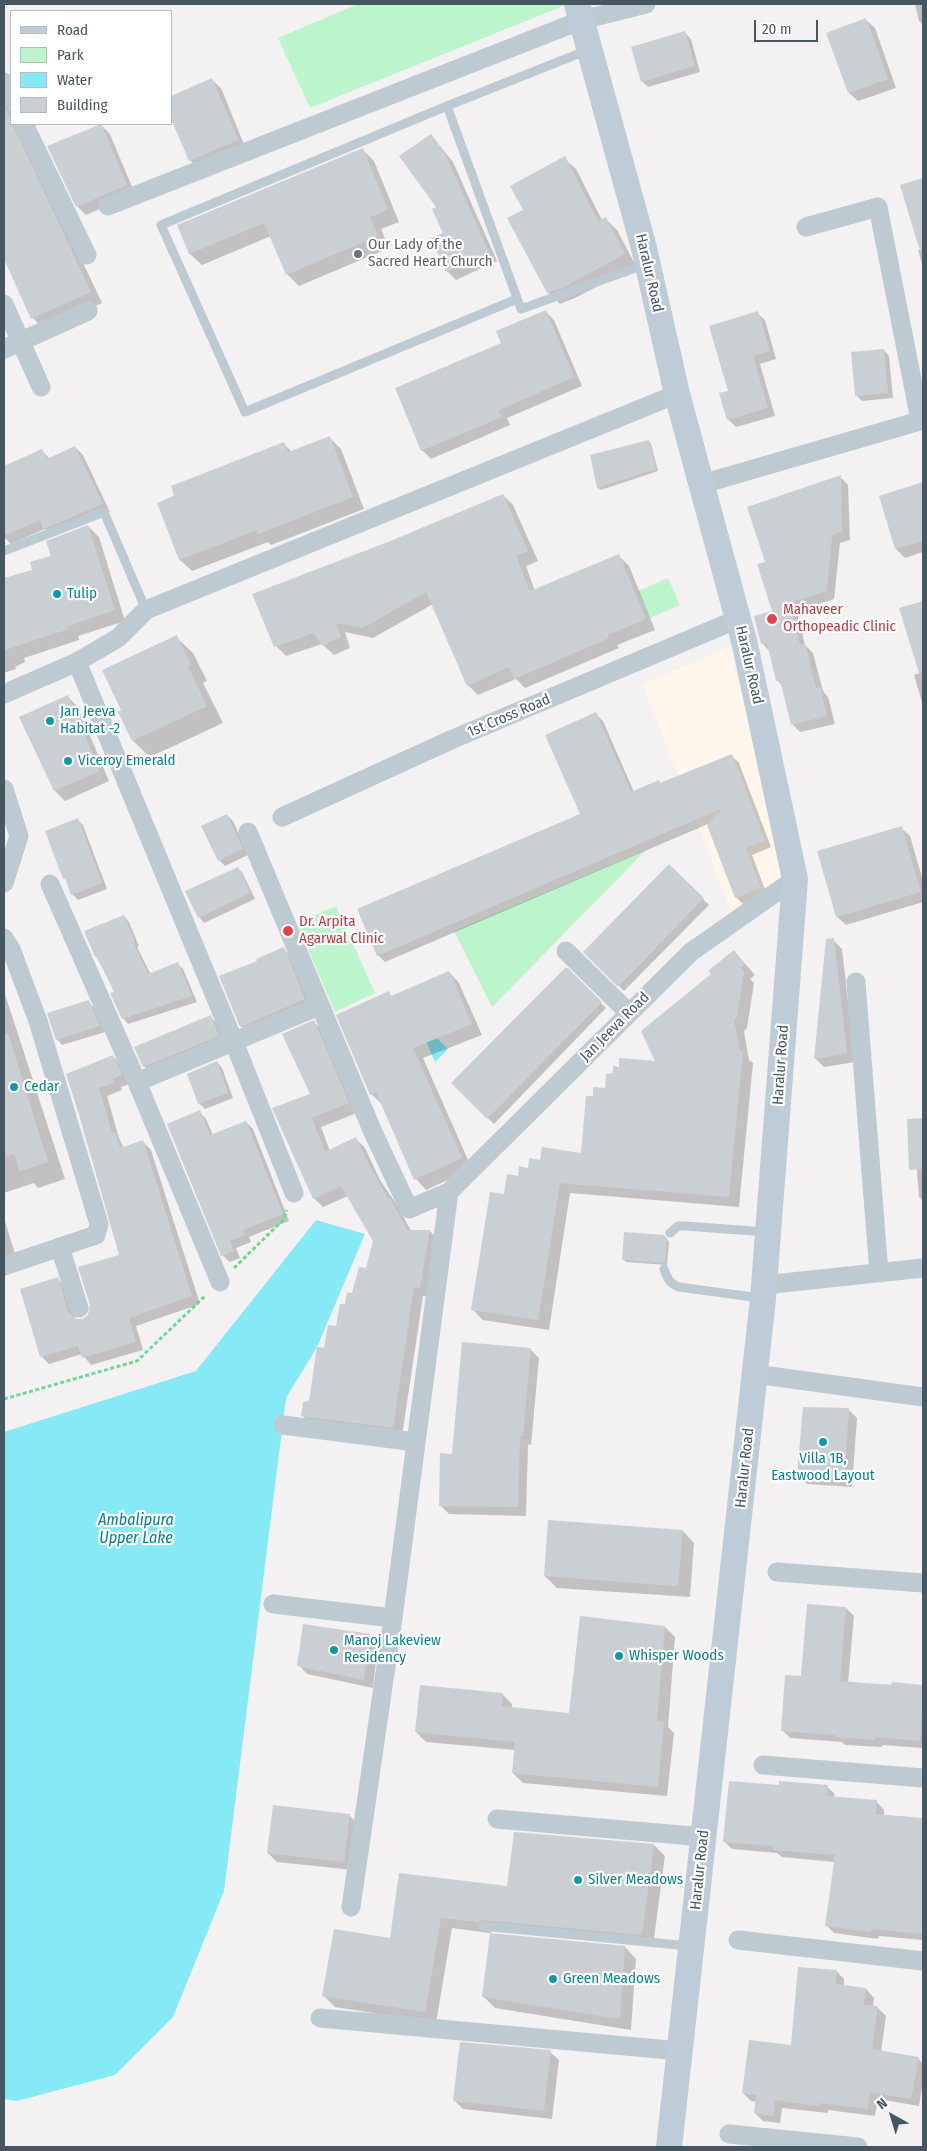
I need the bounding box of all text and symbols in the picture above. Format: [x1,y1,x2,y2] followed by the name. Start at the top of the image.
[10,10,172,125] legend
[757,10,821,42] scale bar
[762,20,792,38] text: 20 m
[57,21,88,39] text: Road
[57,46,84,64] text: Park
[57,71,92,89] text: Water
[57,96,108,114] text: Building
[631,232,667,314] street label: Haralur Road
[368,236,493,271] place label: Our Lady of the Sacred Heart Church
[352,248,364,260] marker: Our Lady of the Sacred Heart Church
[67,585,97,603] place label: Tulip
[51,588,63,600] marker: Tulip
[783,601,896,636] place label: Mahaveer Orthopeadic Clinic
[765,612,779,626] marker: Mahaveer Orthopeadic Clinic
[731,624,767,706] street label: Haralur Road
[465,691,553,741] street label: 1st Cross Road
[60,703,120,738] place label: Jan Jeeva Habitat -2
[44,715,56,727] marker: Jan Jeeva Habitat -2
[78,752,176,770] place label: Viceroy Emerald
[62,755,74,767] marker: Viceroy Emerald
[299,913,384,948] place label: Dr. Arpita Agarwal Clinic
[281,924,295,938] marker: Dr. Arpita Agarwal Clinic
[577,989,653,1065] street label: Jan Jeeva Road
[769,1024,793,1106] street label: Haralur Road
[24,1078,59,1096] place label: Cedar
[8,1081,20,1093] marker: Cedar
[732,1427,758,1509] street label: Haralur Road
[817,1436,829,1448] marker: Villa 1B, Eastwood Layout
[771,1450,875,1485] place label: Villa 1B, Eastwood Layout
[98,1511,174,1549] water label: Ambalipura Upper Lake
[344,1632,441,1667] place label: Manoj Lakeview Residency
[328,1644,340,1656] marker: Manoj Lakeview Residency
[629,1647,724,1665] place label: Whisper Woods
[613,1650,625,1662] marker: Whisper Woods
[687,1829,713,1911] street label: Haralur Road
[588,1871,683,1889] place label: Silver Meadows
[572,1874,584,1886] marker: Silver Meadows
[563,1970,660,1988] place label: Green Meadows
[547,1973,559,1985] marker: Green Meadows
[867,2091,917,2141] north arrow
[874,2095,891,2113] text: N

